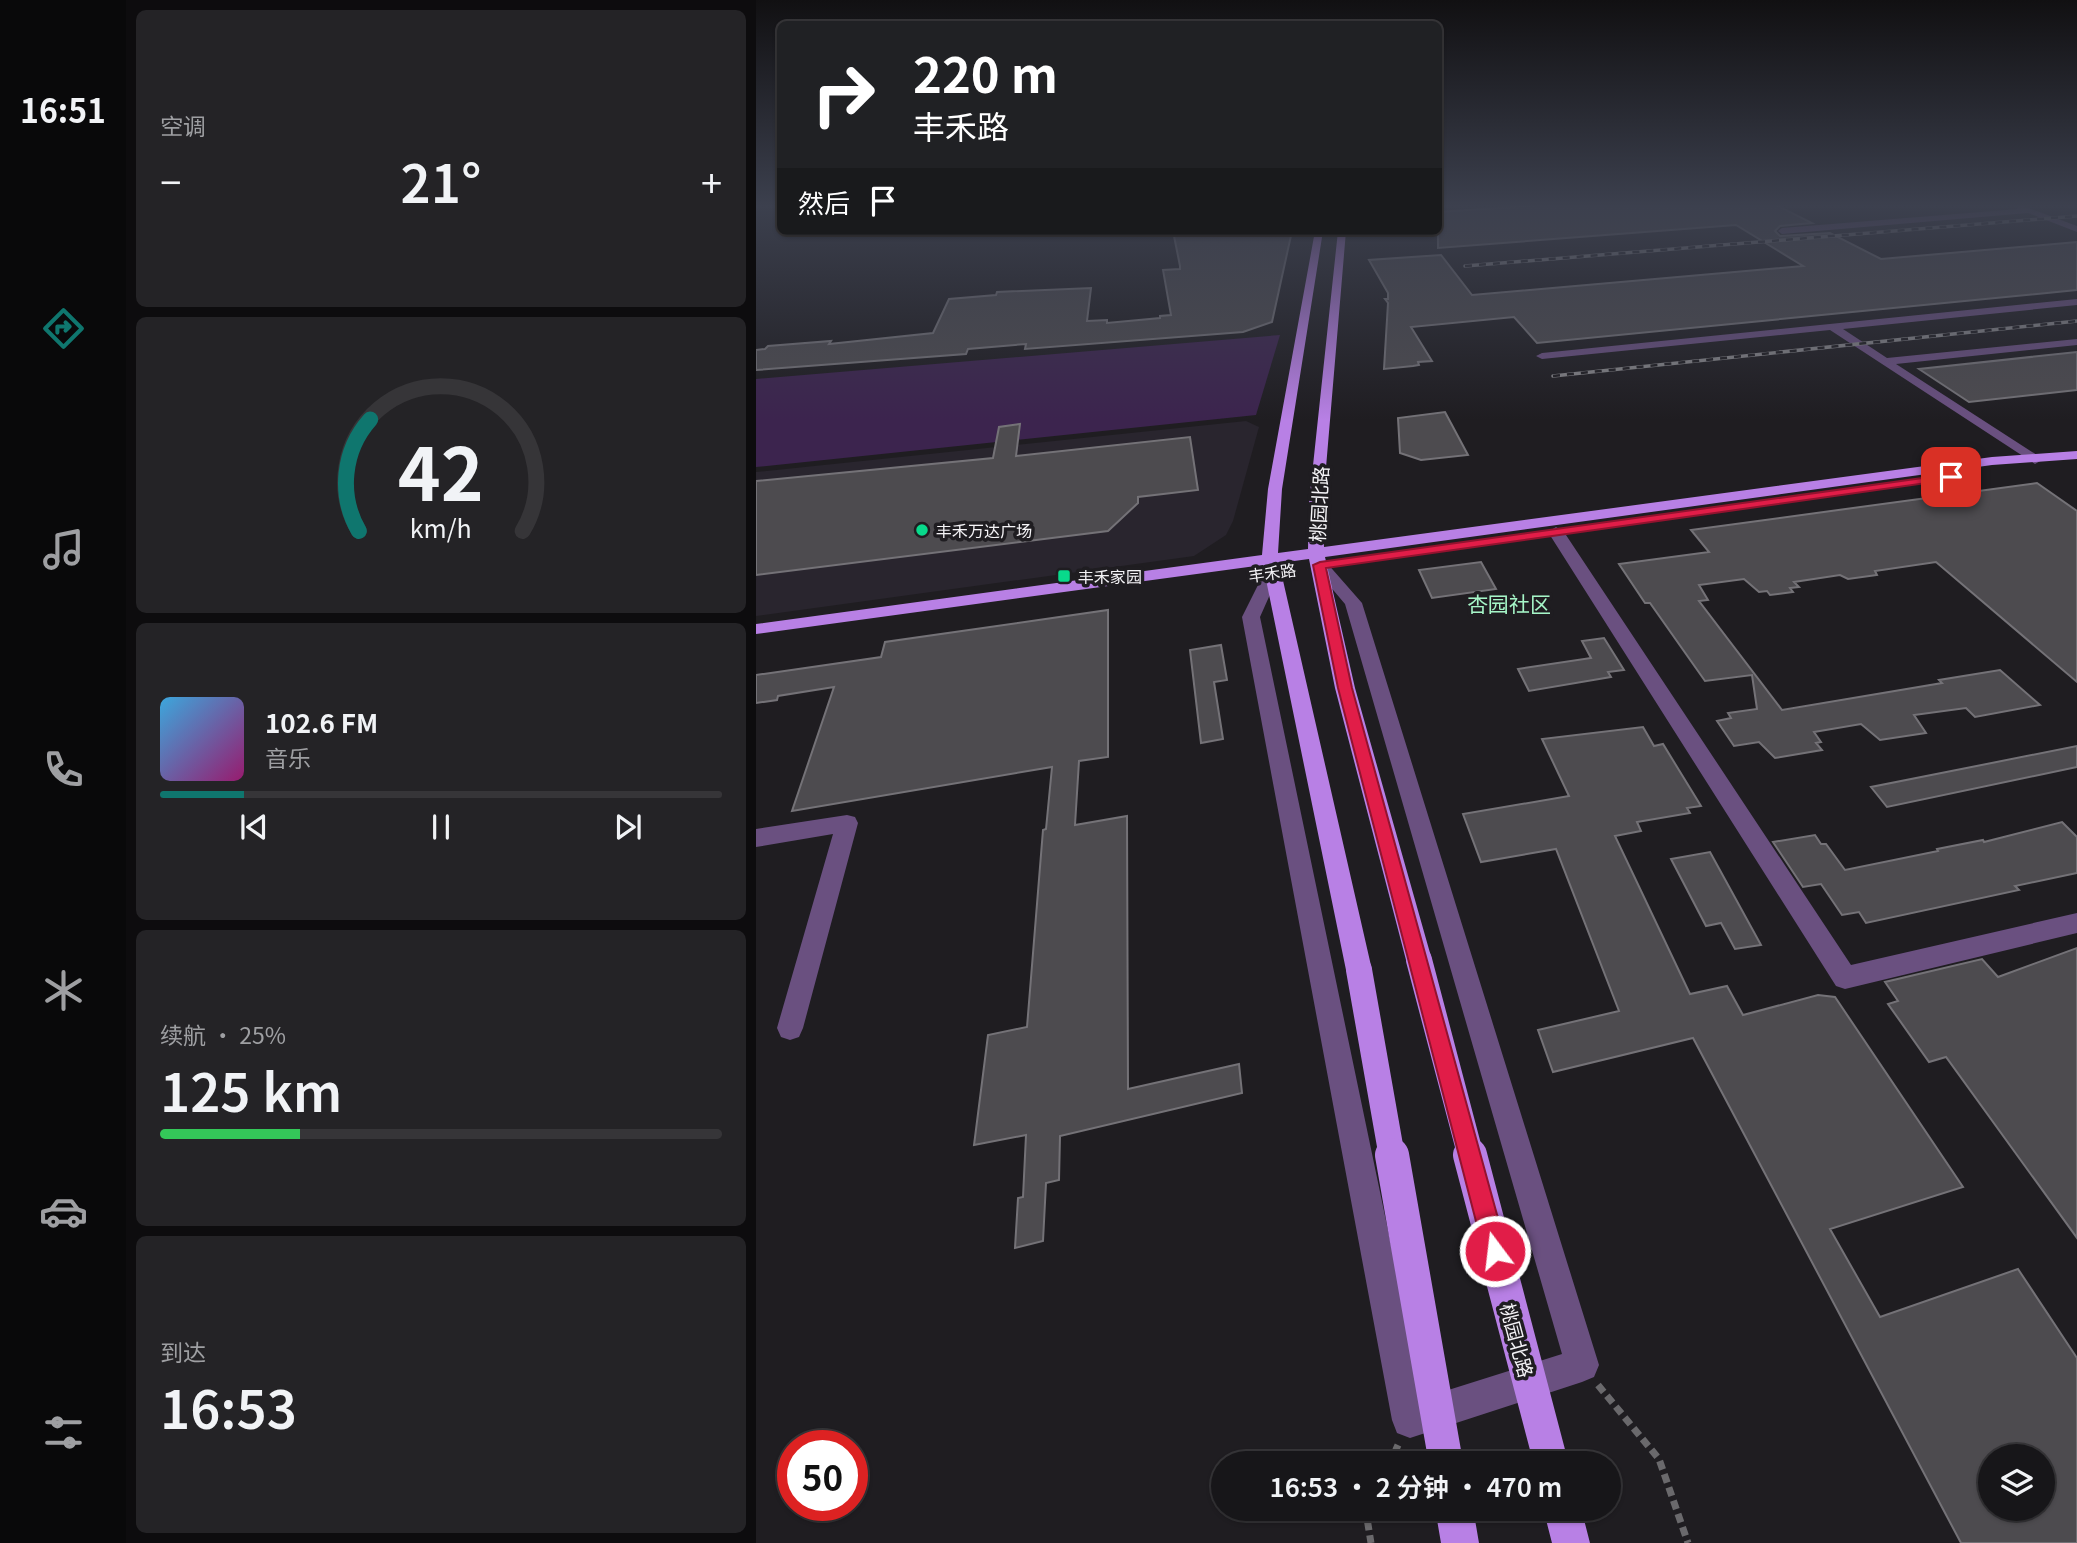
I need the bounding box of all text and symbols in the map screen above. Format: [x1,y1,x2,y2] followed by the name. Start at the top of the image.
[913,36,1058,107] text: 220 m
[798,49,889,140] icon: right
[20,86,106,132] text: 16:51
[913,102,1009,148] text: 丰禾路
[160,108,206,142] text: 空调
[401,143,481,218] text: 21°
[160,153,181,208] text: −
[701,153,722,208] text: +
[864,182,902,220] icon: arrive
[798,183,850,220] text: 然后
[39,304,88,353] icon: directions
[398,417,484,522] text: 42
[1921,447,1981,507] pin
[1932,458,1970,496] icon: arrive
[1303,465,1333,543] street label: 桃园北路
[410,509,472,545] text: km/h
[936,518,1032,542] place label: 丰禾万达广场
[914,522,930,538] marker: 丰禾万达广场
[39,525,88,574] icon: music
[1247,557,1297,587] street label: 丰禾路
[1078,564,1142,588] place label: 丰禾家园
[1056,568,1072,584] marker: 丰禾家园
[1467,588,1551,618] district label: 杏园社区
[265,703,378,740] text: 102.6 FM
[265,740,311,774] text: 音乐
[39,745,88,794] icon: phone
[235,808,273,846] icon: previous
[422,808,460,846] icon: pause
[609,808,647,846] icon: next
[39,966,88,1015] icon: climate
[160,1017,286,1051] text: 续航 · 25%
[160,1052,342,1127] text: 125 km
[39,1187,88,1236] icon: car
[1458,1214,1532,1288] position arrow
[1495,1300,1541,1380] street label: 桃园北路
[160,1334,206,1368] text: 到达
[160,1369,297,1444] text: 16:53
[39,1408,88,1457] icon: filters
[777,1430,868,1521] speed limit sign: 50
[1978,1444,2055,1521] map controls
[1978,1444,2055,1521] button: layers
[1270,1467,1562,1504] text: 16:53 · 2 分钟 · 470 m

